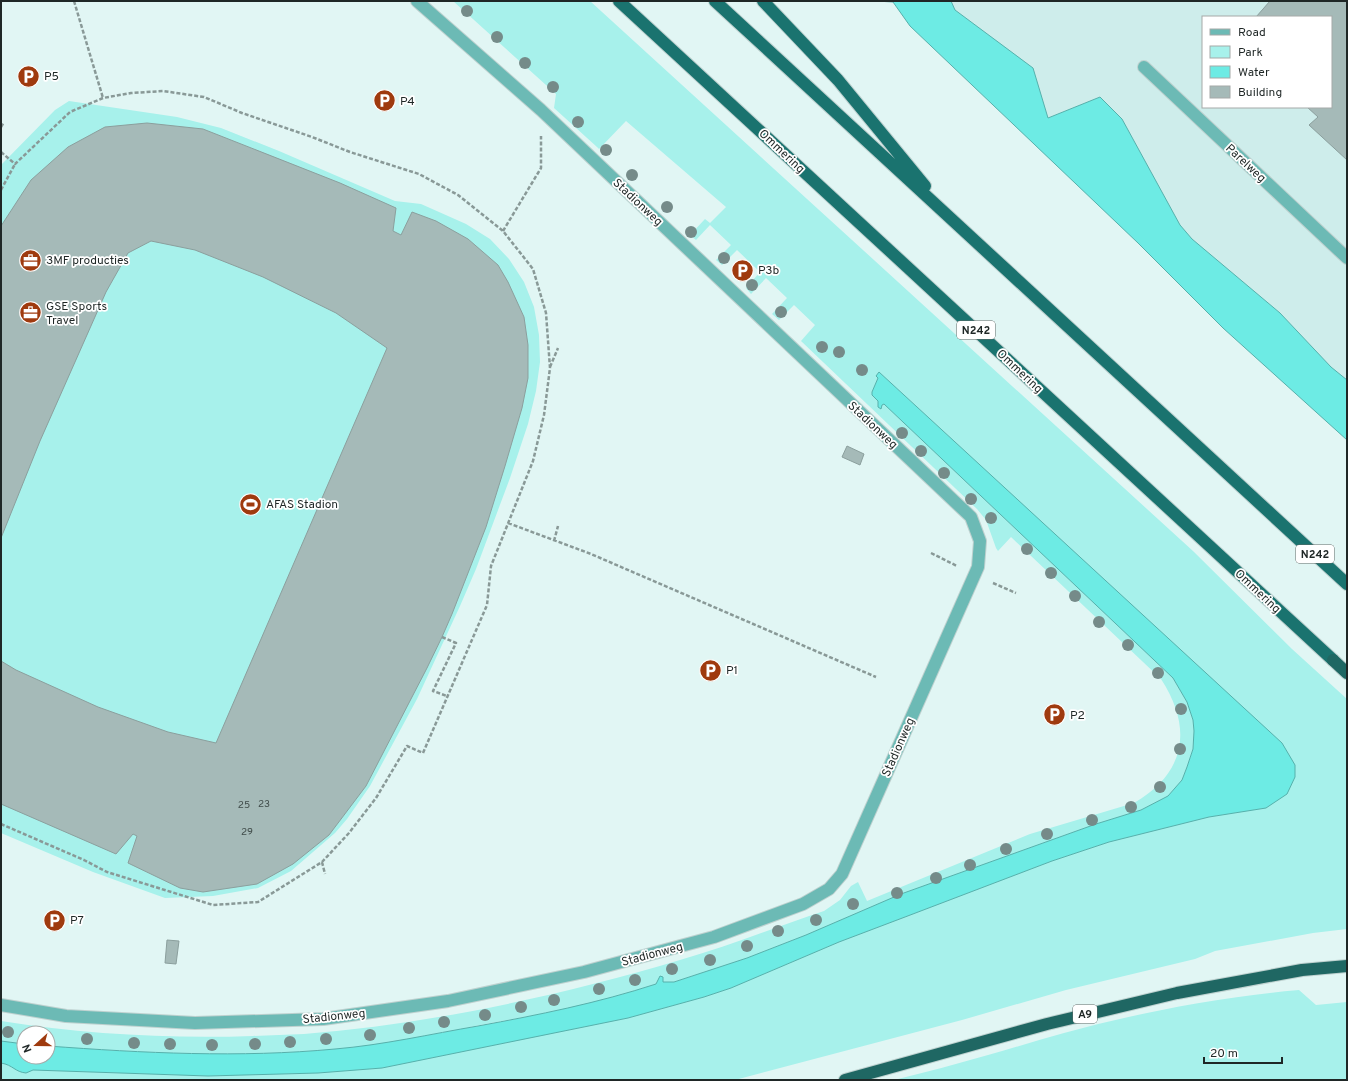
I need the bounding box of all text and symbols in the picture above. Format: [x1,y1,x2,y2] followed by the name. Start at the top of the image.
[1202,16,1332,108] legend
[1238,25,1266,41] text: Road
[1238,45,1263,61] text: Park
[15,63,41,89] parking icon: P5
[1238,65,1270,81] text: Water
[44,69,59,85] place label: P5
[1238,85,1282,101] text: Building
[371,88,397,114] parking icon: P4
[400,94,415,110] place label: P4
[755,126,808,177] street label: Ommering
[1222,141,1269,187] street label: Parelweg
[609,175,666,230] street label: Stadionweg
[18,247,44,273] office icon: 3MF producties
[46,253,129,269] place label: 3MF producties
[729,257,755,283] parking icon: P3b
[758,263,780,279] place label: P3b
[46,299,107,329] place label: GSE Sports Travel
[18,300,44,326] office icon: GSE Sports Travel
[957,321,995,339] road number: N242
[993,346,1046,397] street label: Ommering
[844,398,901,453] street label: Stadionweg
[238,491,264,517] sports icon: AFAS Stadion
[266,497,338,513] place label: AFAS Stadion
[1296,545,1334,563] road number: N242
[1231,566,1284,617] street label: Ommering
[697,657,723,683] parking icon: P1
[726,663,738,679] place label: P1
[1041,702,1067,728] parking icon: P2
[1070,708,1085,724] place label: P2
[879,715,919,779] street label: Stadionweg
[258,798,270,811] house number: 23
[238,799,250,812] house number: 25
[241,826,253,839] house number: 29
[42,907,68,933] parking icon: P7
[70,913,84,929] place label: P7
[620,939,685,971] street label: Stadionweg
[1073,1005,1097,1023] road number: A9
[302,1006,366,1028] street label: Stadionweg
[16,1025,56,1065] north arrow
[1204,1039,1282,1065] scale bar
[20,1042,36,1054] text: N
[1210,1046,1238,1062] text: 20 m

